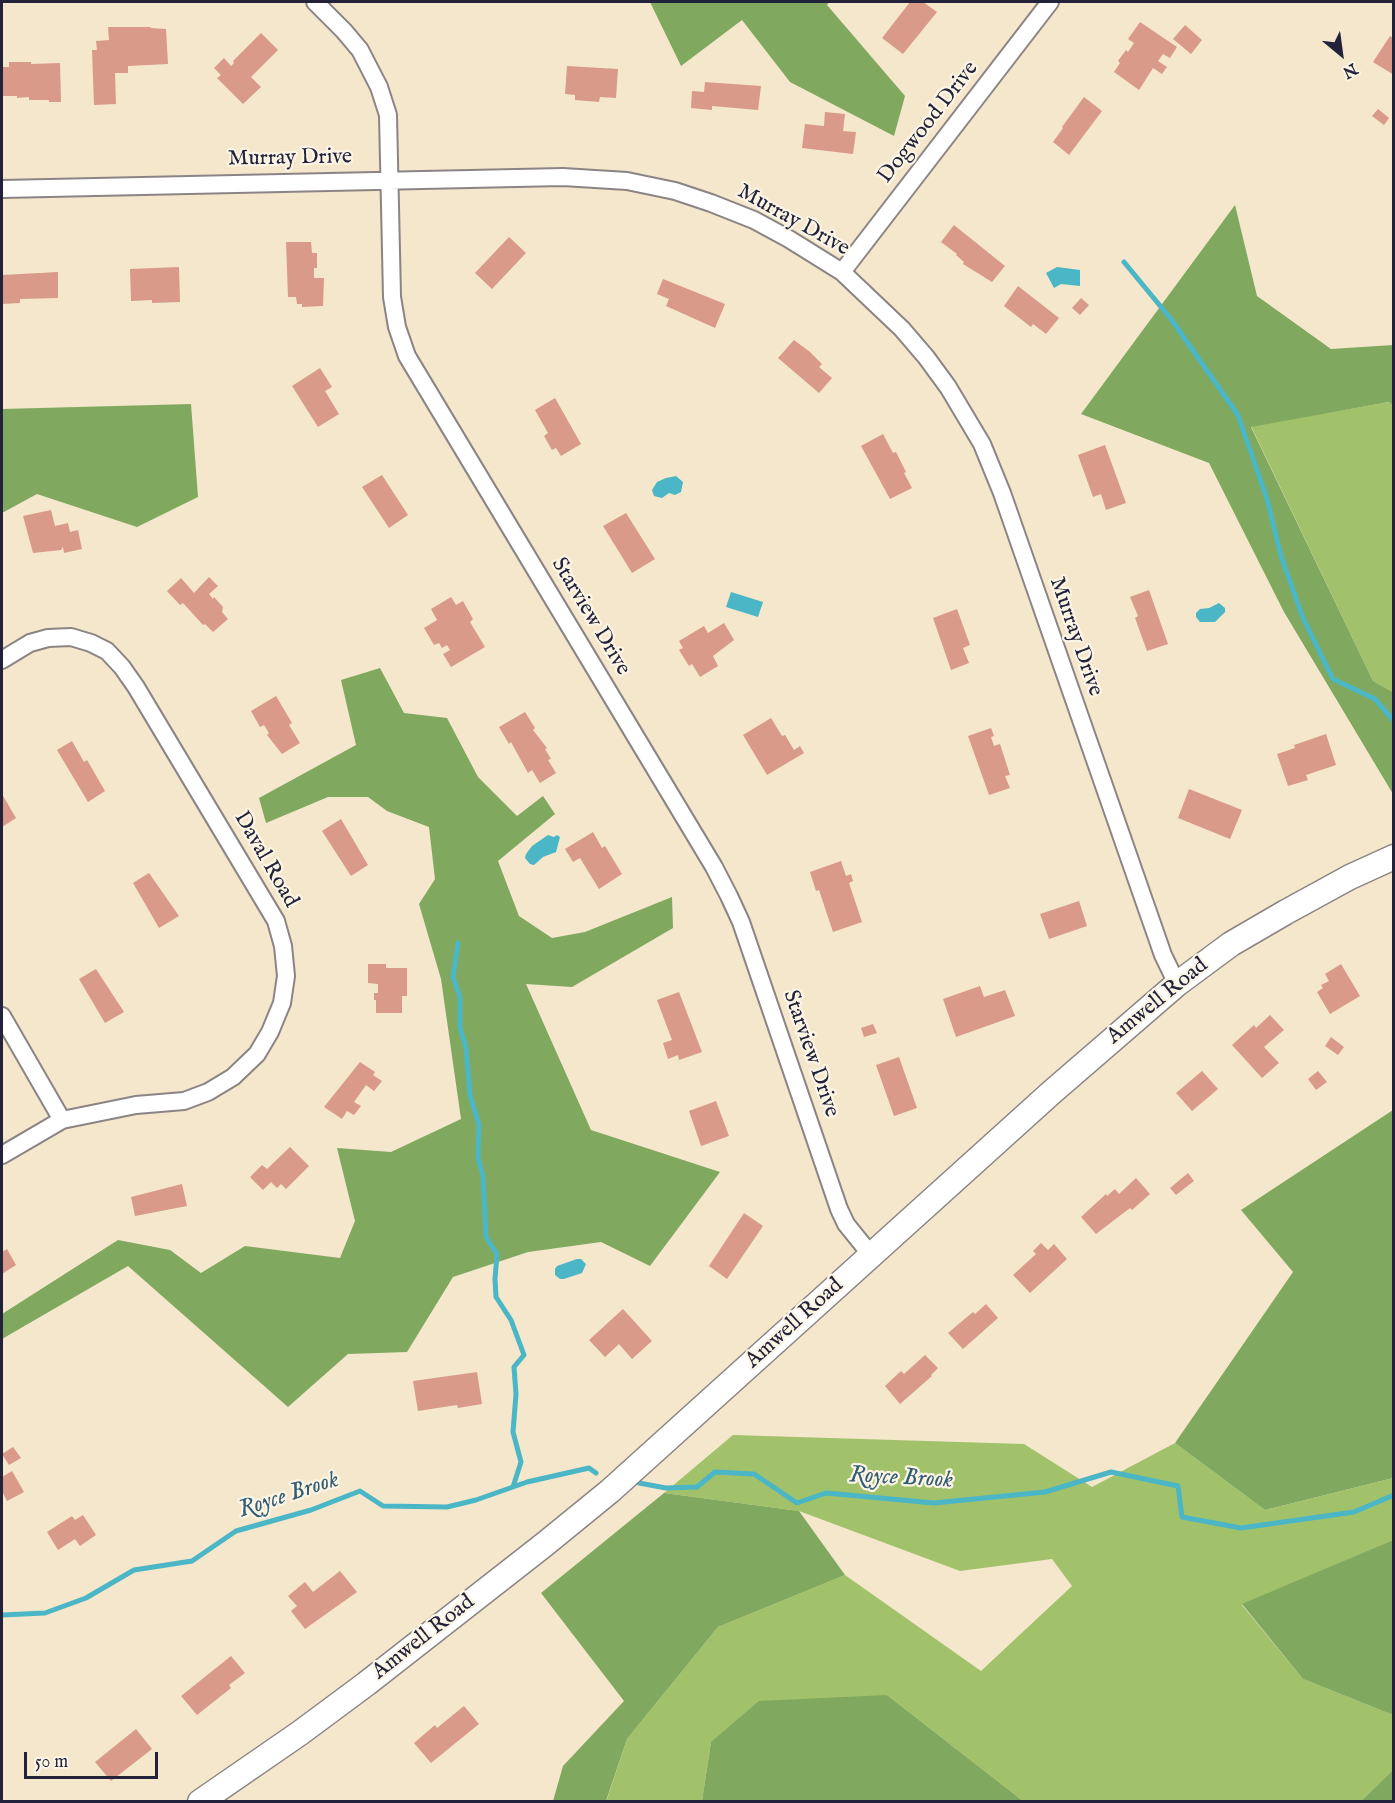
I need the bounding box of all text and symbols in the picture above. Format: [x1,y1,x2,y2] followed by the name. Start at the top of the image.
[1311,24,1371,84] north arrow
[873,57,985,189] street label: Dogwood Drive
[1339,58,1361,82] text: N
[228,145,352,173] street label: Murray Drive
[732,179,854,263] street label: Murray Drive
[545,553,635,681] street label: Starview Drive
[1042,574,1108,700] street label: Murray Drive
[227,807,303,913] street label: Daval Road
[1102,953,1214,1051] street label: Amwell Road
[776,987,844,1121] street label: Starview Drive
[741,1273,849,1375] street label: Amwell Road
[848,1462,954,1496] water label: Royce Brook
[235,1466,343,1526] water label: Royce Brook
[368,1590,480,1686] street label: Amwell Road
[27,1740,160,1778] scale bar
[35,1751,68,1774] text: 50 m

